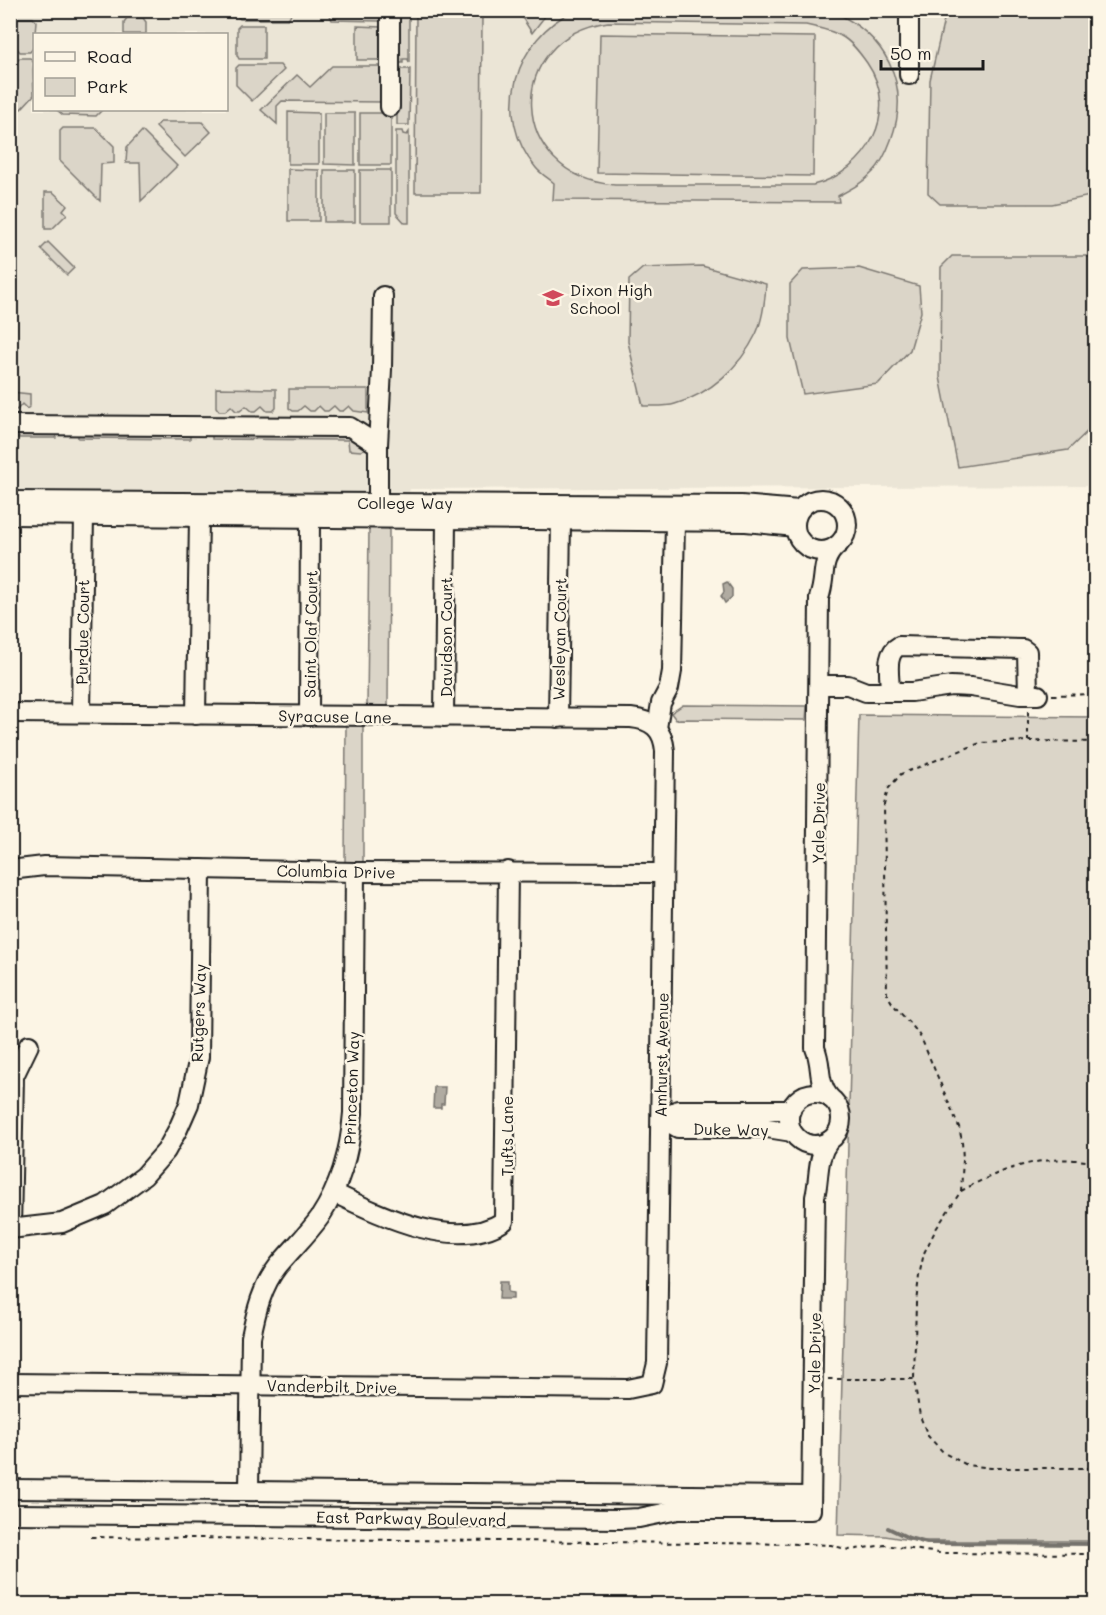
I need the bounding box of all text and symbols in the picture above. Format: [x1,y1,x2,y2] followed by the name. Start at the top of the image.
[33,33,228,111] legend
[881,33,983,71] scale bar
[890,41,932,65] text: 50 m
[87,44,132,68] text: Road
[87,74,128,98] text: Park
[570,279,652,318] place label: Dixon High School
[541,286,565,310] school or university icon: Dixon High School
[357,492,453,513] street label: College Way
[298,570,322,698] street label: Saint Olaf Court
[435,577,456,697] street label: Davidson Court
[547,577,571,701] street label: Wesleyan Court
[71,579,93,685] street label: Purdue Court
[278,705,392,727] street label: Syracuse Lane
[807,782,829,864] street label: Yale Drive
[276,859,396,883] street label: Columbia Drive
[186,963,210,1063] street label: Rutgers Way
[649,992,673,1118] street label: Amhurst Avenue
[339,1031,363,1145] street label: Princeton Way
[496,1096,517,1176] street label: Tufts Lane
[693,1118,769,1140] street label: Duke Way
[803,1312,825,1394] street label: Yale Drive
[266,1374,398,1398] street label: Vanderbilt Drive
[316,1506,506,1530] street label: East Parkway Boulevard

